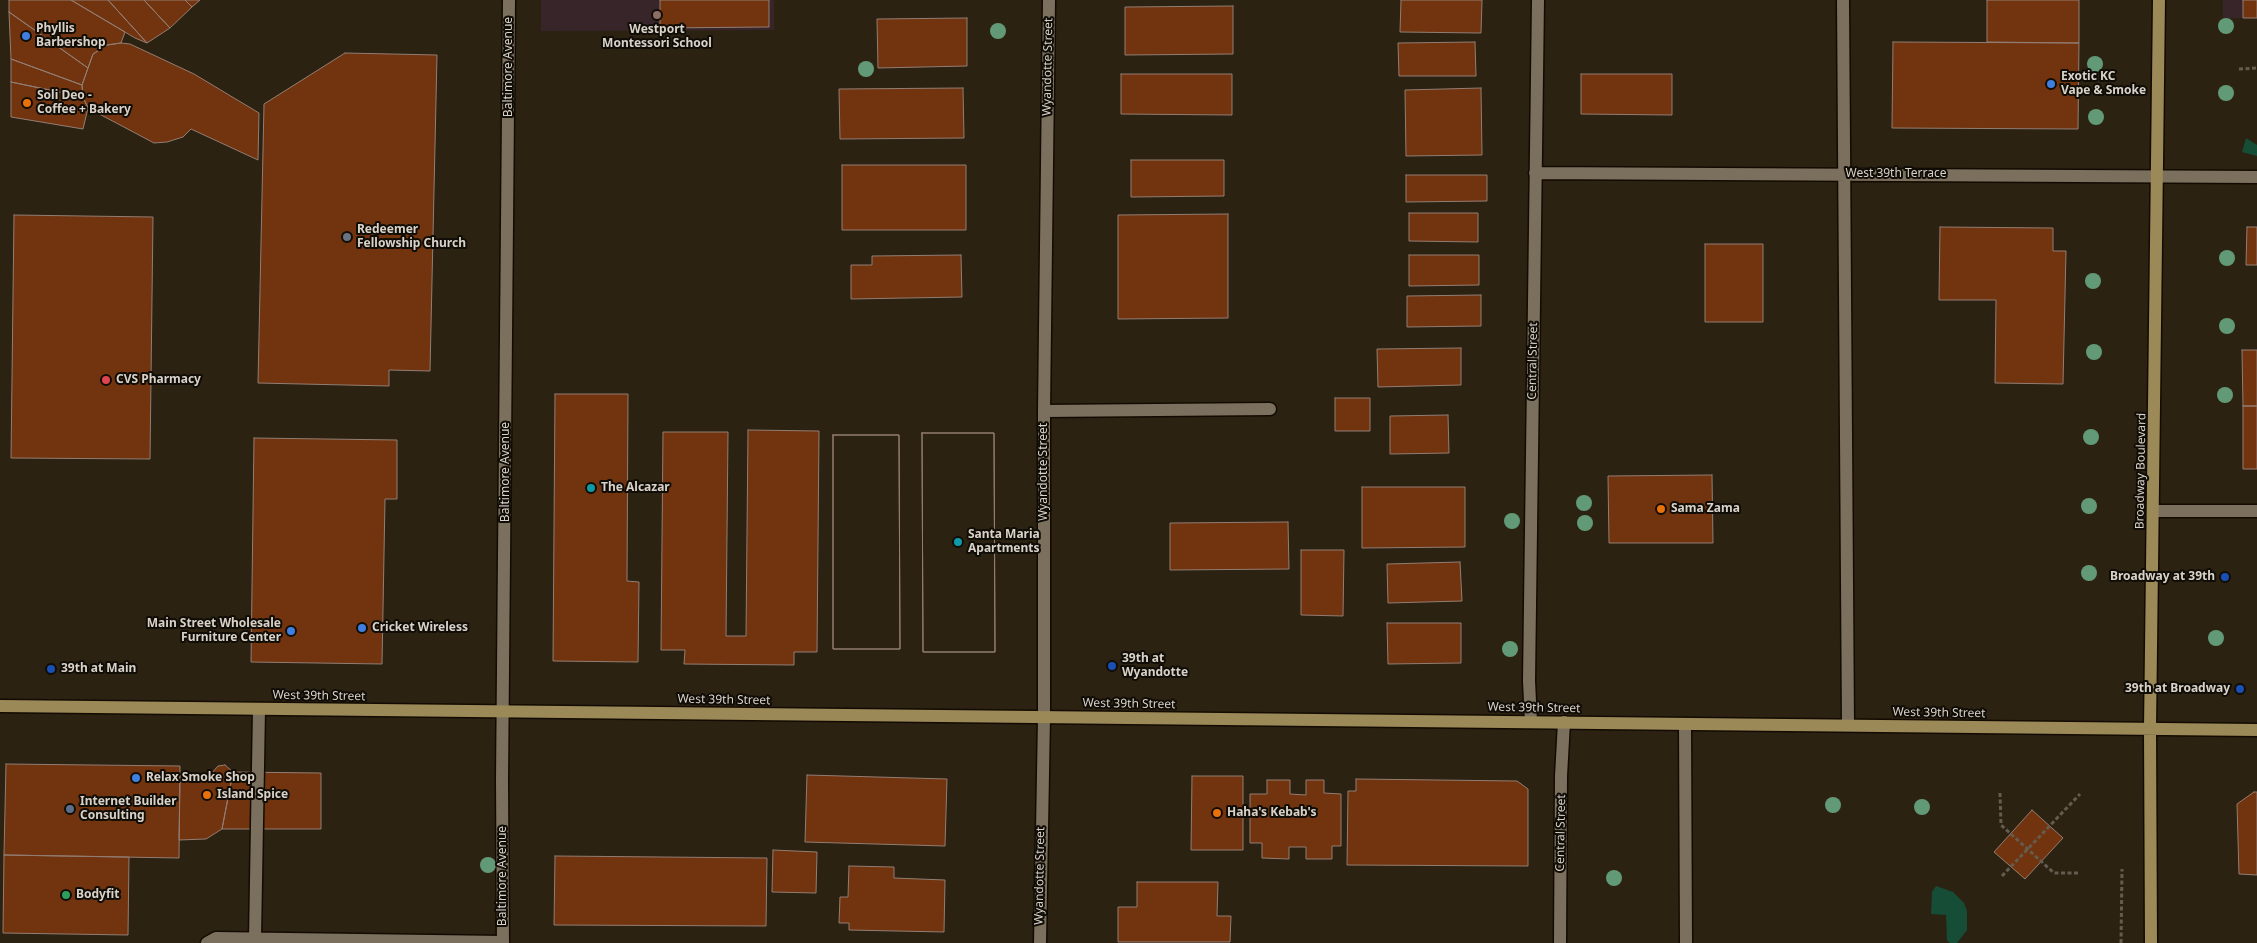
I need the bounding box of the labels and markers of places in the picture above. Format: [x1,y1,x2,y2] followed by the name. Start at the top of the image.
[651,9,663,21] marker: Westport Montessori School
[36,22,106,50] place label: Phyllis Barbershop
[602,23,712,51] place label: Westport Montessori School
[20,30,32,42] marker: Phyllis Barbershop
[2061,70,2146,98] place label: Exotic KC Vape & Smoke
[2045,78,2057,90] marker: Exotic KC Vape & Smoke
[37,89,131,117] place label: Soli Deo - Coffee + Bakery
[21,97,33,109] marker: Soli Deo - Coffee + Bakery
[357,223,466,251] place label: Redeemer Fellowship Church
[341,231,353,243] marker: Redeemer Fellowship Church
[116,373,201,387] place label: CVS Pharmacy
[100,374,112,386] marker: CVS Pharmacy
[601,481,670,495] place label: The Alcazar
[585,482,597,494] marker: The Alcazar
[1671,502,1740,516] place label: Sama Zama
[1655,503,1667,515] marker: Sama Zama
[968,528,1040,556] place label: Santa Maria Apartments
[952,536,964,548] marker: Santa Maria Apartments
[2110,570,2215,584] place label: Broadway at 39th
[2219,571,2231,583] marker: Broadway at 39th
[147,617,281,645] place label: Main Street Wholesale Furniture Center
[372,621,468,635] place label: Cricket Wireless
[356,622,368,634] marker: Cricket Wireless
[285,625,297,637] marker: Main Street Wholesale Furniture Center
[1122,652,1188,680] place label: 39th at Wyandotte
[1106,660,1118,672] marker: 39th at Wyandotte
[61,662,136,676] place label: 39th at Main
[45,663,57,675] marker: 39th at Main
[2125,682,2230,696] place label: 39th at Broadway
[2234,683,2246,695] marker: 39th at Broadway
[146,771,255,785] place label: Relax Smoke Shop
[130,772,142,784] marker: Relax Smoke Shop
[217,788,288,802] place label: Island Spice
[201,789,213,801] marker: Island Spice
[80,795,177,823] place label: Internet Builder Consulting
[64,803,76,815] marker: Internet Builder Consulting
[1227,806,1316,820] place label: Haha's Kebab's
[1211,807,1223,819] marker: Haha's Kebab's
[76,888,119,902] place label: Bodyfit
[60,889,72,901] marker: Bodyfit

